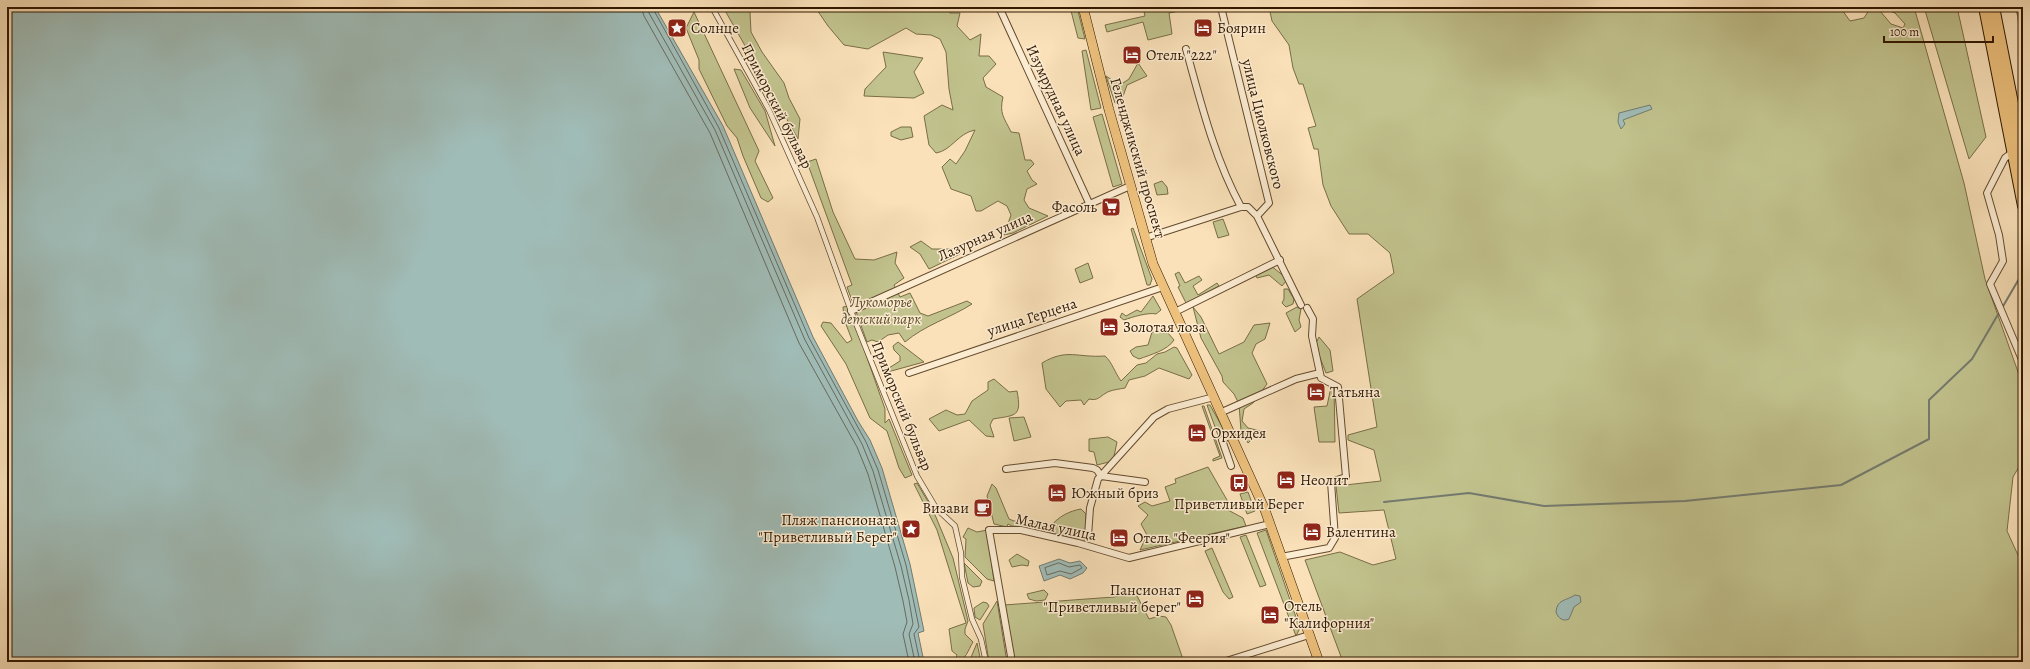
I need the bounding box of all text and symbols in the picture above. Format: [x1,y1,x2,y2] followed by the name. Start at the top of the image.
[666,17,688,39] place icon: Солнце
[1192,17,1214,39] hotel icon: Боярин
[691,18,739,38] place label: Солнце
[1217,18,1266,38] place label: Боярин
[1884,18,1993,44] scale bar
[1890,24,1919,40] text: 100 m
[737,40,817,172] street label: Приморский бульвар
[1021,41,1091,159] street label: Изумрудная улица
[1121,44,1143,66] hotel icon: Отель "222"
[1146,45,1217,65] place label: Отель "222"
[1237,56,1289,191] street label: улица Циолковского
[1105,75,1171,241] street label: Геленджикский проспект
[1100,196,1122,218] supermarket icon: Фасоль
[1052,197,1097,217] place label: Фасоль
[934,206,1036,266] street label: Лазурная улица
[841,292,921,329] park label: Лукоморье детский парк
[984,293,1079,341] street label: улица Герцена
[1098,316,1120,338] hotel icon: Золотая лоза
[1123,317,1206,337] place label: Золотая лоза
[867,338,937,474] street label: Приморский бульвар
[1305,381,1327,403] hotel icon: Татьяна
[1330,382,1381,402] place label: Татьяна
[1186,422,1208,444] hotel icon: Орхидея
[1211,423,1266,443] place label: Орхидея
[1275,469,1297,491] hotel icon: Неолит
[1300,470,1349,490] place label: Неолит
[1228,472,1250,494] bus stop icon: Приветливый Берег
[1046,482,1068,504] hotel icon: Южный бриз
[1071,483,1159,503] place label: Южный бриз
[1174,494,1305,514] place label: Приветливый Берег
[972,497,994,519] cafe icon: Визави
[922,498,969,518] place label: Визави
[1014,509,1098,545] street label: Малая улица
[758,510,897,547] place label: Пляж пансионата "Приветливый Берег"
[900,518,922,540] place icon: Пляж пансионата "Приветливый Берег"
[1301,521,1323,543] hotel icon: Валентина
[1326,522,1396,542] place label: Валентина
[1108,527,1130,549] hotel icon: Отель "Феерия"
[1133,528,1230,548] place label: Отель "Феерия"
[1043,580,1181,617] place label: Пансионат "Приветливый берег"
[1184,588,1206,610] hotel icon: Пансионат "Приветливый берег"
[1284,596,1374,633] place label: Отель "Калифорния"
[1259,604,1281,626] hotel icon: Отель "Калифорния"

